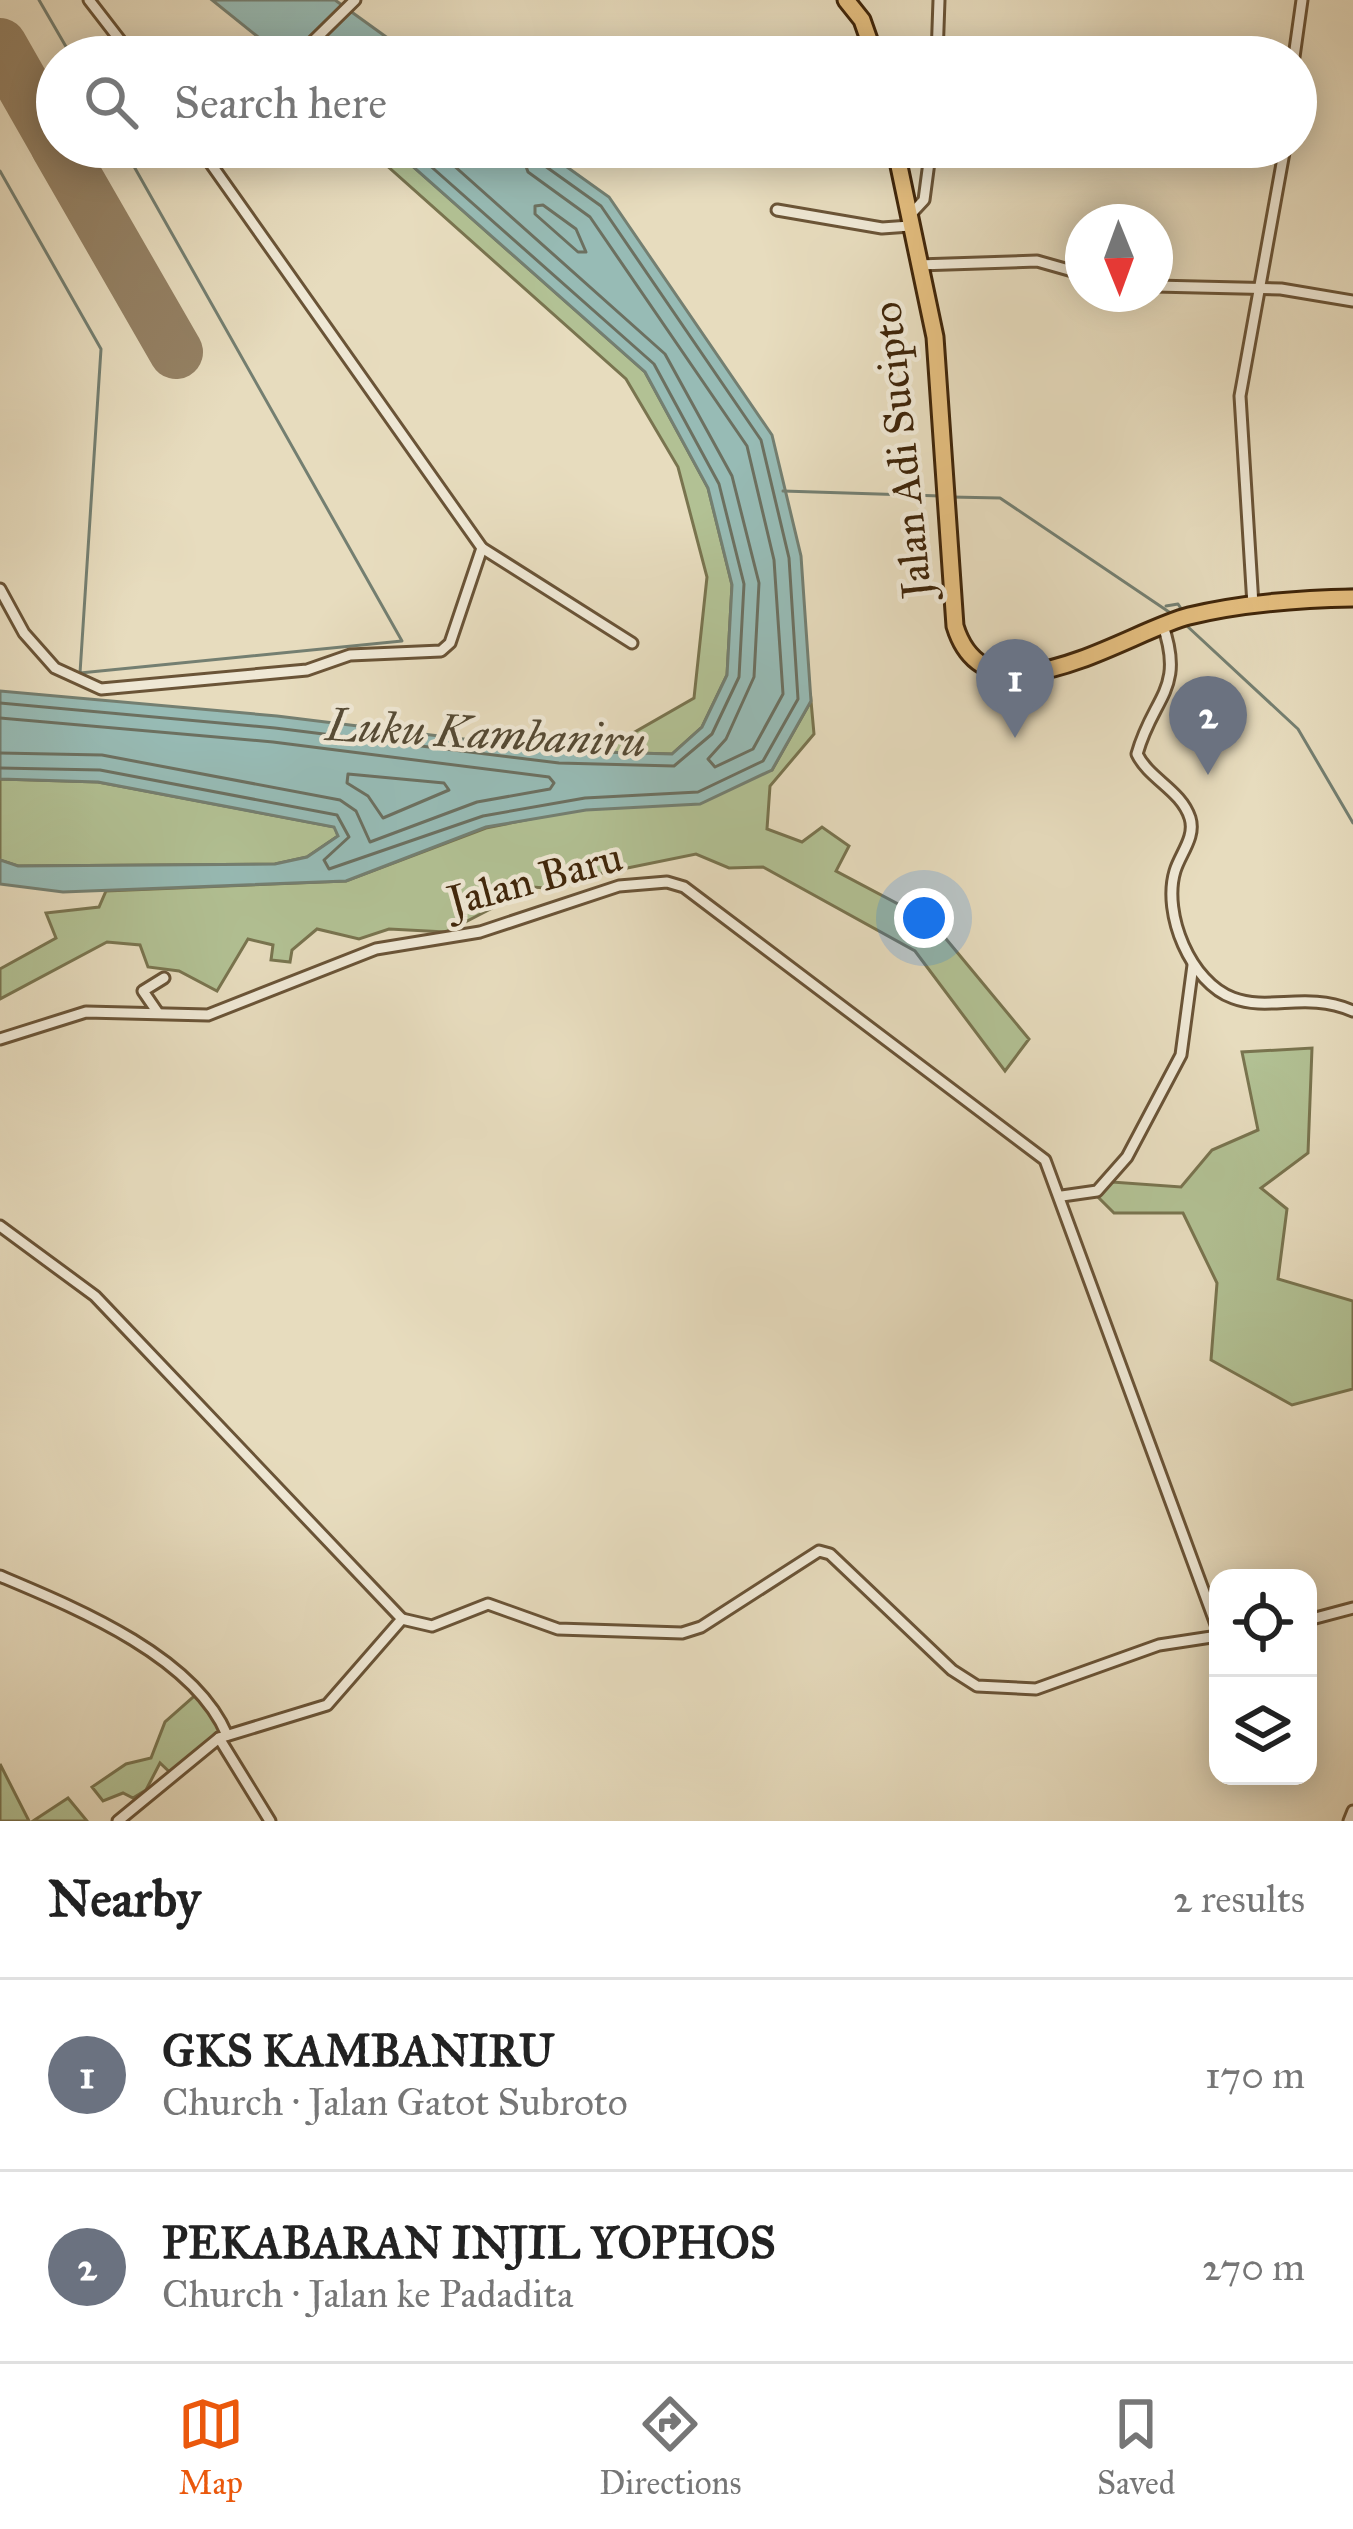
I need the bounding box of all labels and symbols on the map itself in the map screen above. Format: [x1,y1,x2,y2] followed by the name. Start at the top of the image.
[1065,204,1173,312] north arrow
[861,299,944,605] street label: Jalan Adi Sucipto
[976,639,1054,738] pin: 1
[1169,676,1247,775] pin: 2
[323,697,647,769] water label: Luku Kambaniru
[438,831,628,928] street label: Jalan Baru
[894,888,954,948] your location

